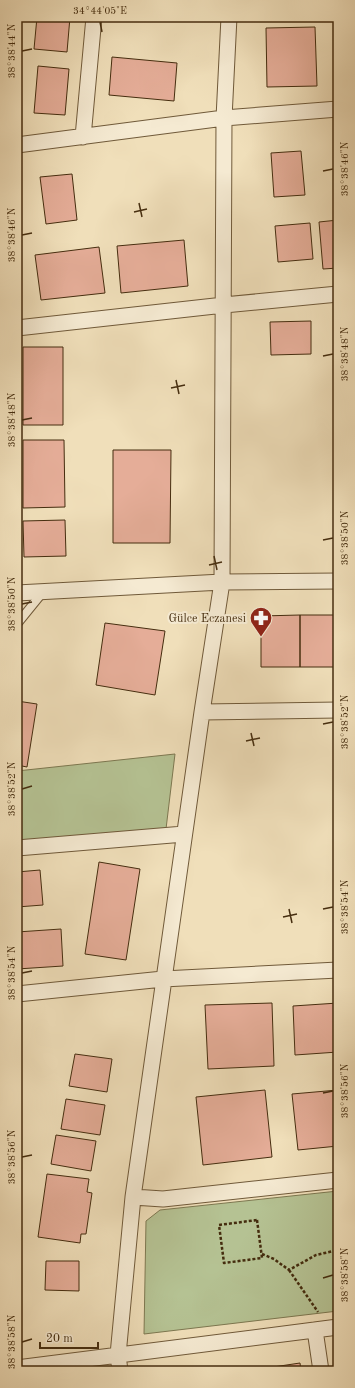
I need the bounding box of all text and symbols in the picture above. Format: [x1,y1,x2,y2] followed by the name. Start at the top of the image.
[73,6,127,16] text: 34°44'05"E
[7,23,17,78] text: 38°38'44"N
[340,141,350,196] text: 38°38'46"N
[7,207,17,262] text: 38°38'46"N
[340,326,350,381] text: 38°38'48"N
[7,392,17,447] text: 38°38'48"N
[340,510,350,565] text: 38°38'50"N
[7,576,17,631] text: 38°38'50"N
[248,605,274,638] pharmacy icon: Gülce Eczanesi
[168,613,246,625] place label: Gülce Eczanesi
[340,694,350,749] text: 38°38'52"N
[7,761,17,816] text: 38°38'52"N
[340,879,350,934] text: 38°38'54"N
[7,945,17,1000] text: 38°38'54"N
[340,1063,350,1118] text: 38°38'56"N
[7,1129,17,1184] text: 38°38'56"N
[340,1247,350,1302] text: 38°38'58"N
[7,1314,17,1369] text: 38°38'58"N
[40,1324,98,1350] scale bar
[46,1333,73,1345] text: 20 m

